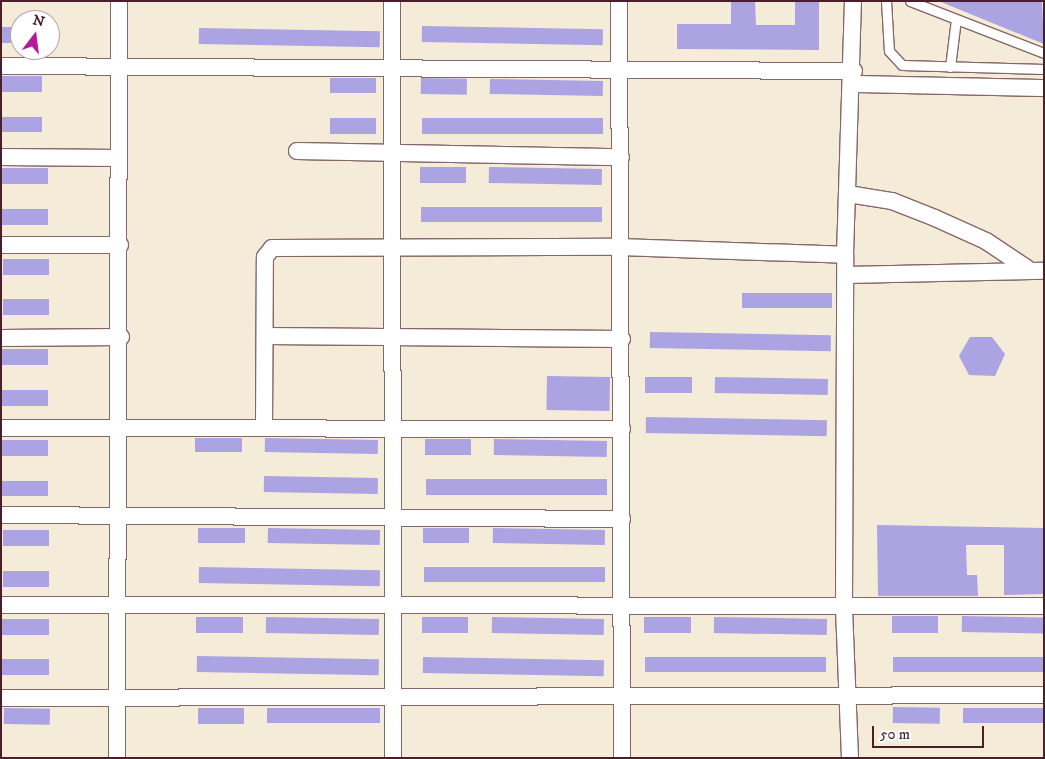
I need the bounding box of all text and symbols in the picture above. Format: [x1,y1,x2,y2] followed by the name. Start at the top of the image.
[10,10,60,60] north arrow
[31,11,47,32] text: N
[875,716,988,748] scale bar
[880,725,910,744] text: 50 m

